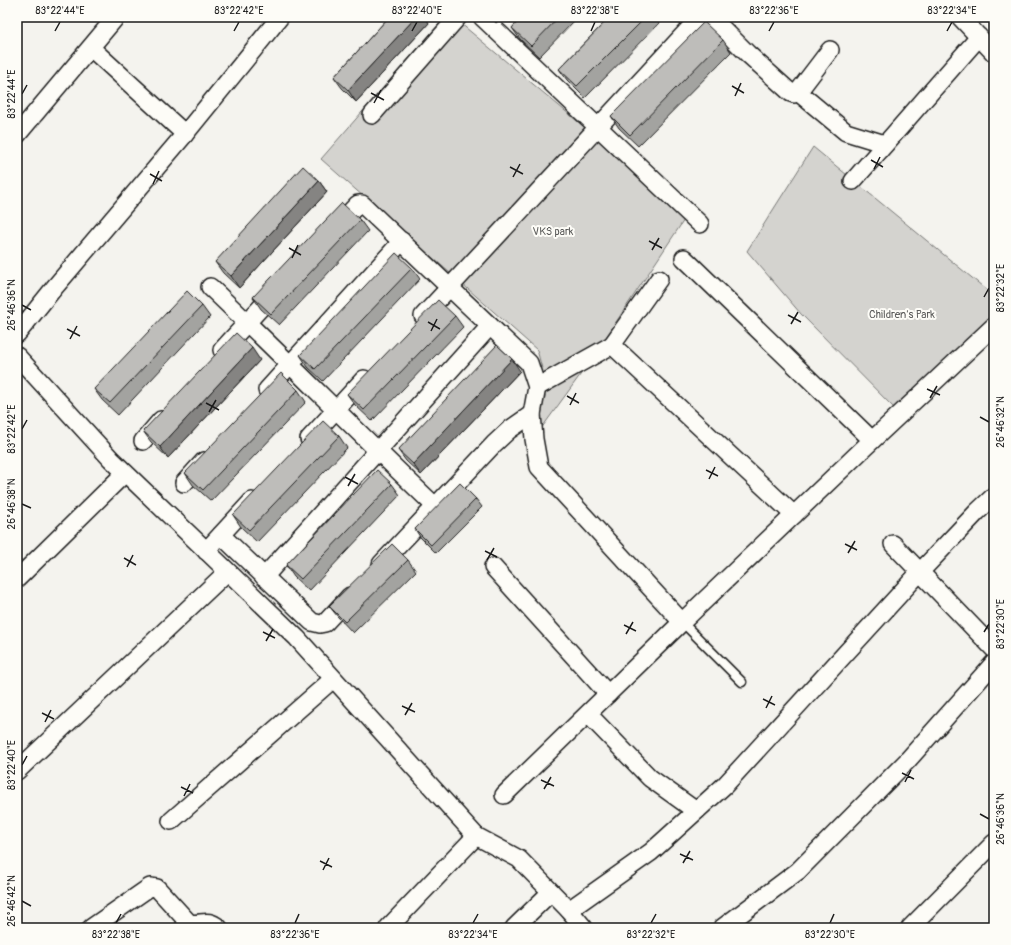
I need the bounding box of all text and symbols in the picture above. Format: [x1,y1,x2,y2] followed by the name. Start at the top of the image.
[35,5,85,17] text: 83°22'44"E
[215,5,263,17] text: 83°22'42"E
[392,5,442,17] text: 83°22'40"E
[571,5,619,17] text: 83°22'38"E
[750,5,798,17] text: 83°22'36"E
[928,5,976,17] text: 83°22'34"E
[6,69,18,119] text: 83°22'44"E
[533,225,574,238] park label: VKS park
[995,264,1007,312] text: 83°22'32"E
[6,279,18,331] text: 26°46'36"N
[869,308,935,321] park label: Children's Park
[995,396,1007,448] text: 26°46'32"N
[6,405,18,453] text: 83°22'42"E
[6,478,18,529] text: 26°46'38"N
[995,599,1007,649] text: 83°22'30"E
[6,740,18,790] text: 83°22'40"E
[995,793,1007,845] text: 26°46'36"N
[6,875,18,927] text: 26°46'42"N
[92,929,140,941] text: 83°22'38"E
[271,929,319,941] text: 83°22'36"E
[449,929,497,941] text: 83°22'34"E
[627,929,675,941] text: 83°22'32"E
[805,929,855,941] text: 83°22'30"E

